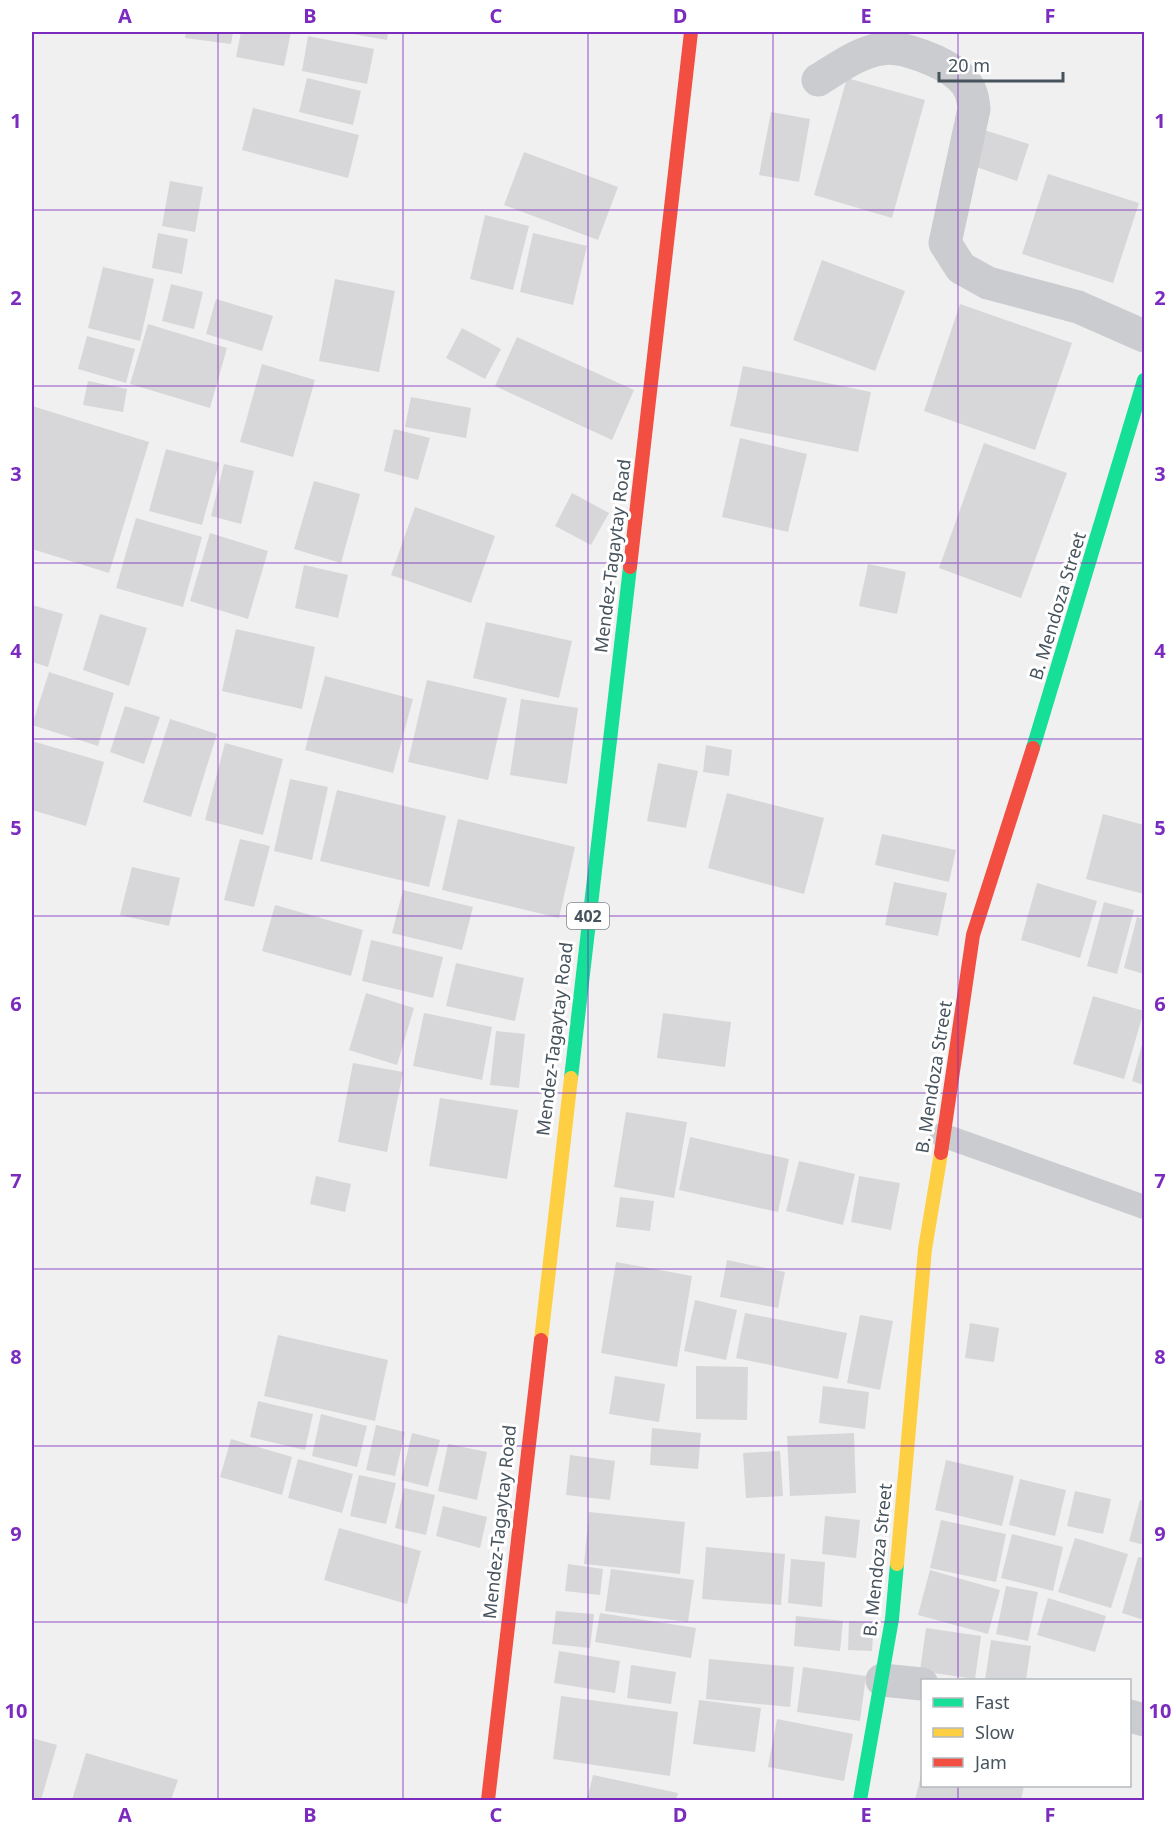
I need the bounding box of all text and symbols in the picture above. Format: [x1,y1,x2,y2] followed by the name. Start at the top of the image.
[118,2,132,29] text: A
[303,2,317,29] text: B
[490,2,503,29] text: C
[673,2,687,29] text: D
[860,2,872,29] text: E
[1045,2,1055,29] text: F
[939,45,1064,83] scale bar
[948,53,990,77] text: 20 m
[10,107,22,134] text: 1
[1154,107,1166,134] text: 1
[10,284,22,311] text: 2
[1154,284,1166,311] text: 2
[588,458,636,654] street label: Mendez-Tagaytay Road
[10,460,22,487] text: 3
[1154,460,1166,487] text: 3
[1023,528,1091,683] street label: B. Mendoza Street
[10,637,22,664] text: 4
[1154,637,1166,664] text: 4
[10,814,22,841] text: 5
[1154,814,1166,841] text: 5
[567,903,609,929] road number: 402
[530,941,578,1137] street label: Mendez-Tagaytay Road
[10,990,22,1017] text: 6
[1154,990,1166,1017] text: 6
[909,998,957,1155] street label: B. Mendoza Street
[10,1167,22,1194] text: 7
[1154,1167,1166,1194] text: 7
[10,1343,22,1370] text: 8
[1154,1343,1166,1370] text: 8
[477,1424,521,1620] street label: Mendez-Tagaytay Road
[857,1482,897,1638] street label: B. Mendoza Street
[10,1520,22,1547] text: 9
[1154,1520,1166,1547] text: 9
[921,1679,1131,1787] legend
[975,1690,1010,1714] text: Fast
[5,1697,27,1724] text: 10
[1149,1697,1171,1724] text: 10
[975,1720,1014,1744] text: Slow
[973,1750,1007,1774] text: Jam
[118,1801,132,1828] text: A
[303,1801,317,1828] text: B
[490,1801,503,1828] text: C
[673,1801,687,1828] text: D
[860,1801,872,1828] text: E
[1045,1801,1055,1828] text: F

